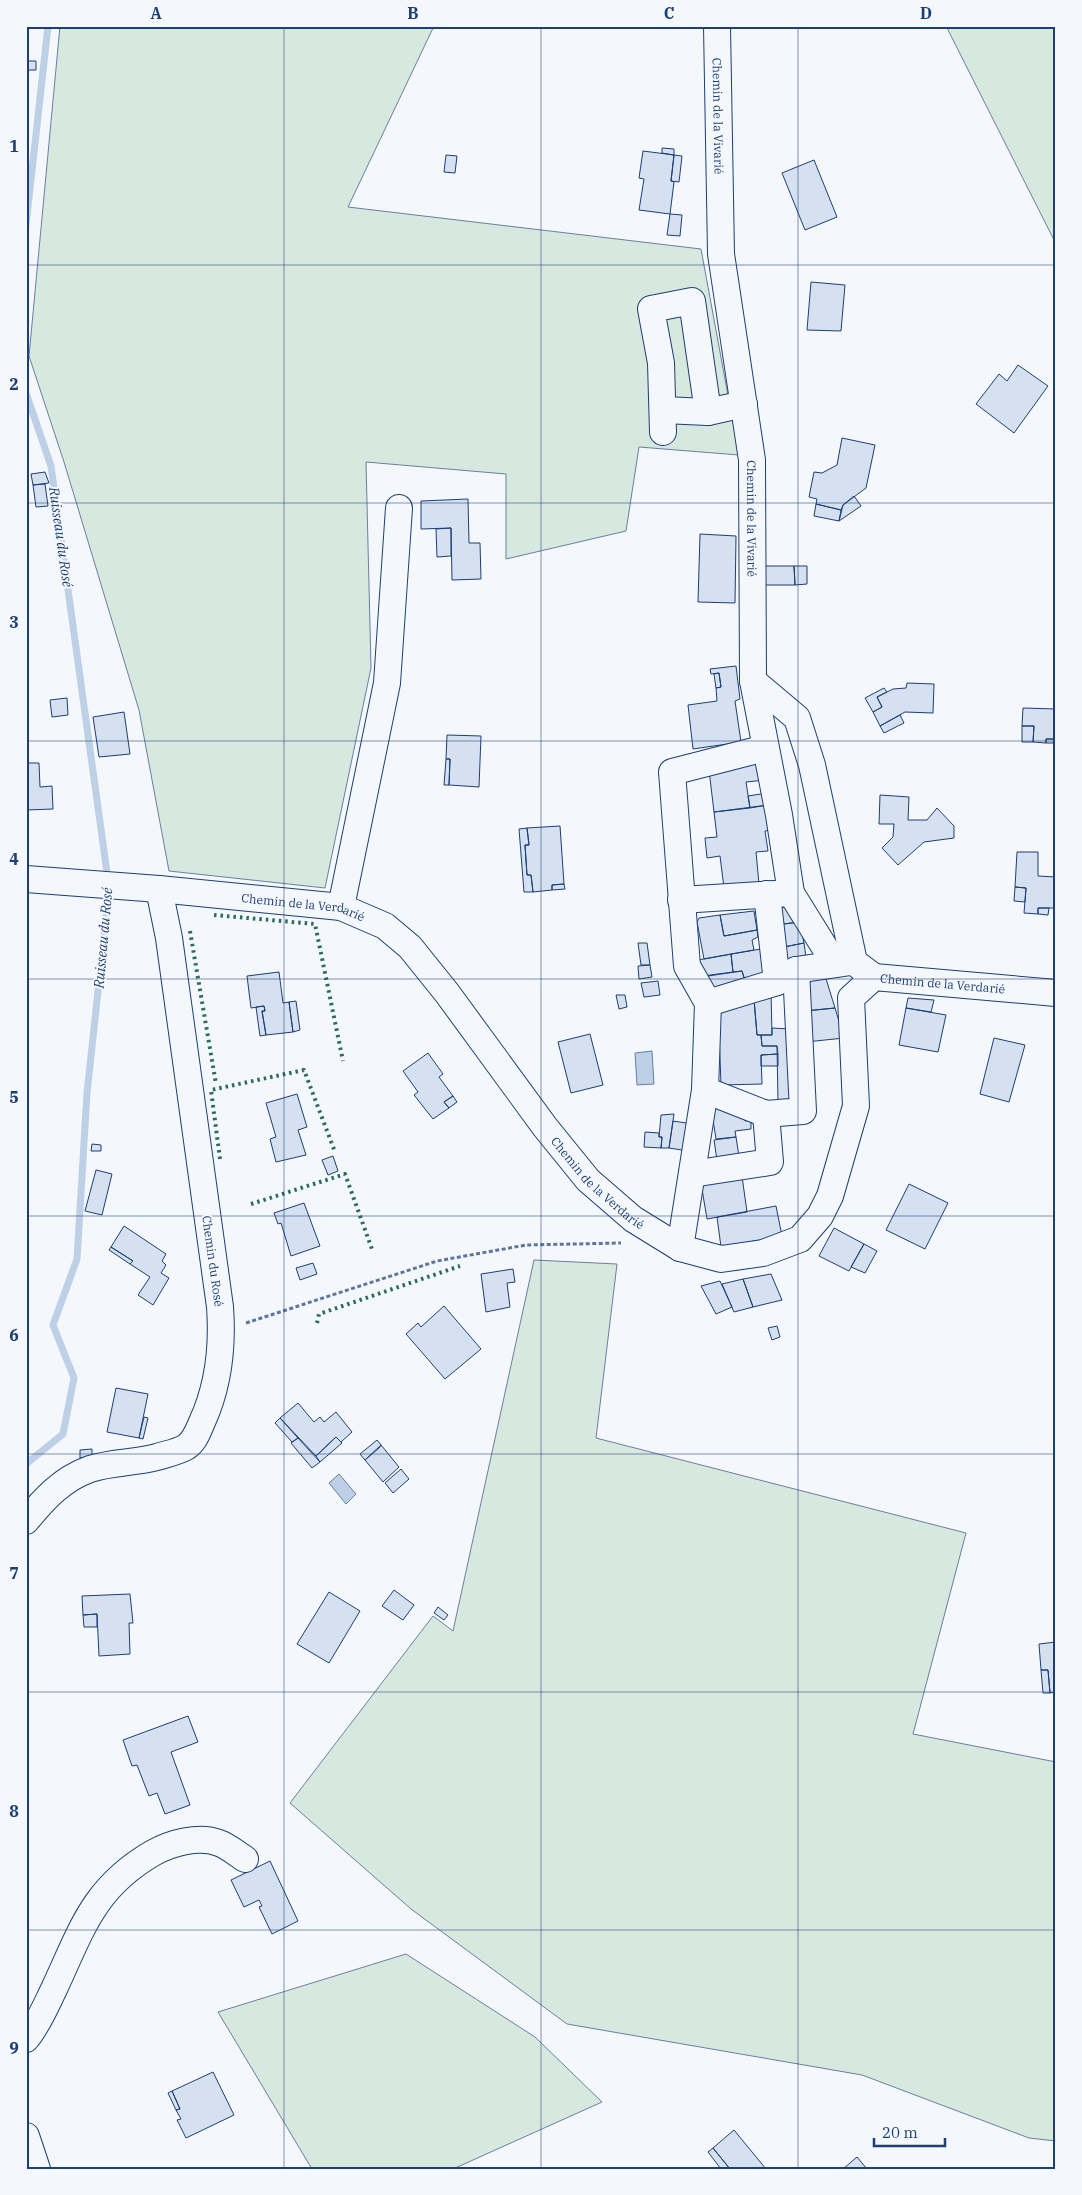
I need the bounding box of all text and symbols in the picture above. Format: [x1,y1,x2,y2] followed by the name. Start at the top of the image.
[150,3,162,23] text: A
[407,3,419,23] text: B
[664,3,674,23] text: C
[920,3,932,23] text: D
[710,57,727,175] street label: Chemin de la Vivarié
[9,136,19,156] text: 1
[9,374,19,394] text: 2
[745,460,760,577] street label: Chemin de la Vivarié
[45,485,77,589] water label: Ruisseau du Rosé
[9,612,19,632] text: 3
[9,849,19,869] text: 4
[90,886,116,990] water label: Ruisseau du Rosé
[241,890,367,924] street label: Chemin de la Verdarié
[879,970,1006,996] street label: Chemin de la Verdarié
[9,1087,19,1107] text: 5
[548,1133,647,1232] street label: Chemin de la Verdarié
[199,1214,227,1308] street label: Chemin du Rosé
[9,1325,19,1345] text: 6
[9,1563,19,1583] text: 7
[9,1801,19,1821] text: 8
[9,2038,19,2058] text: 9
[874,2115,946,2147] scale bar
[882,2123,918,2142] text: 20 m

